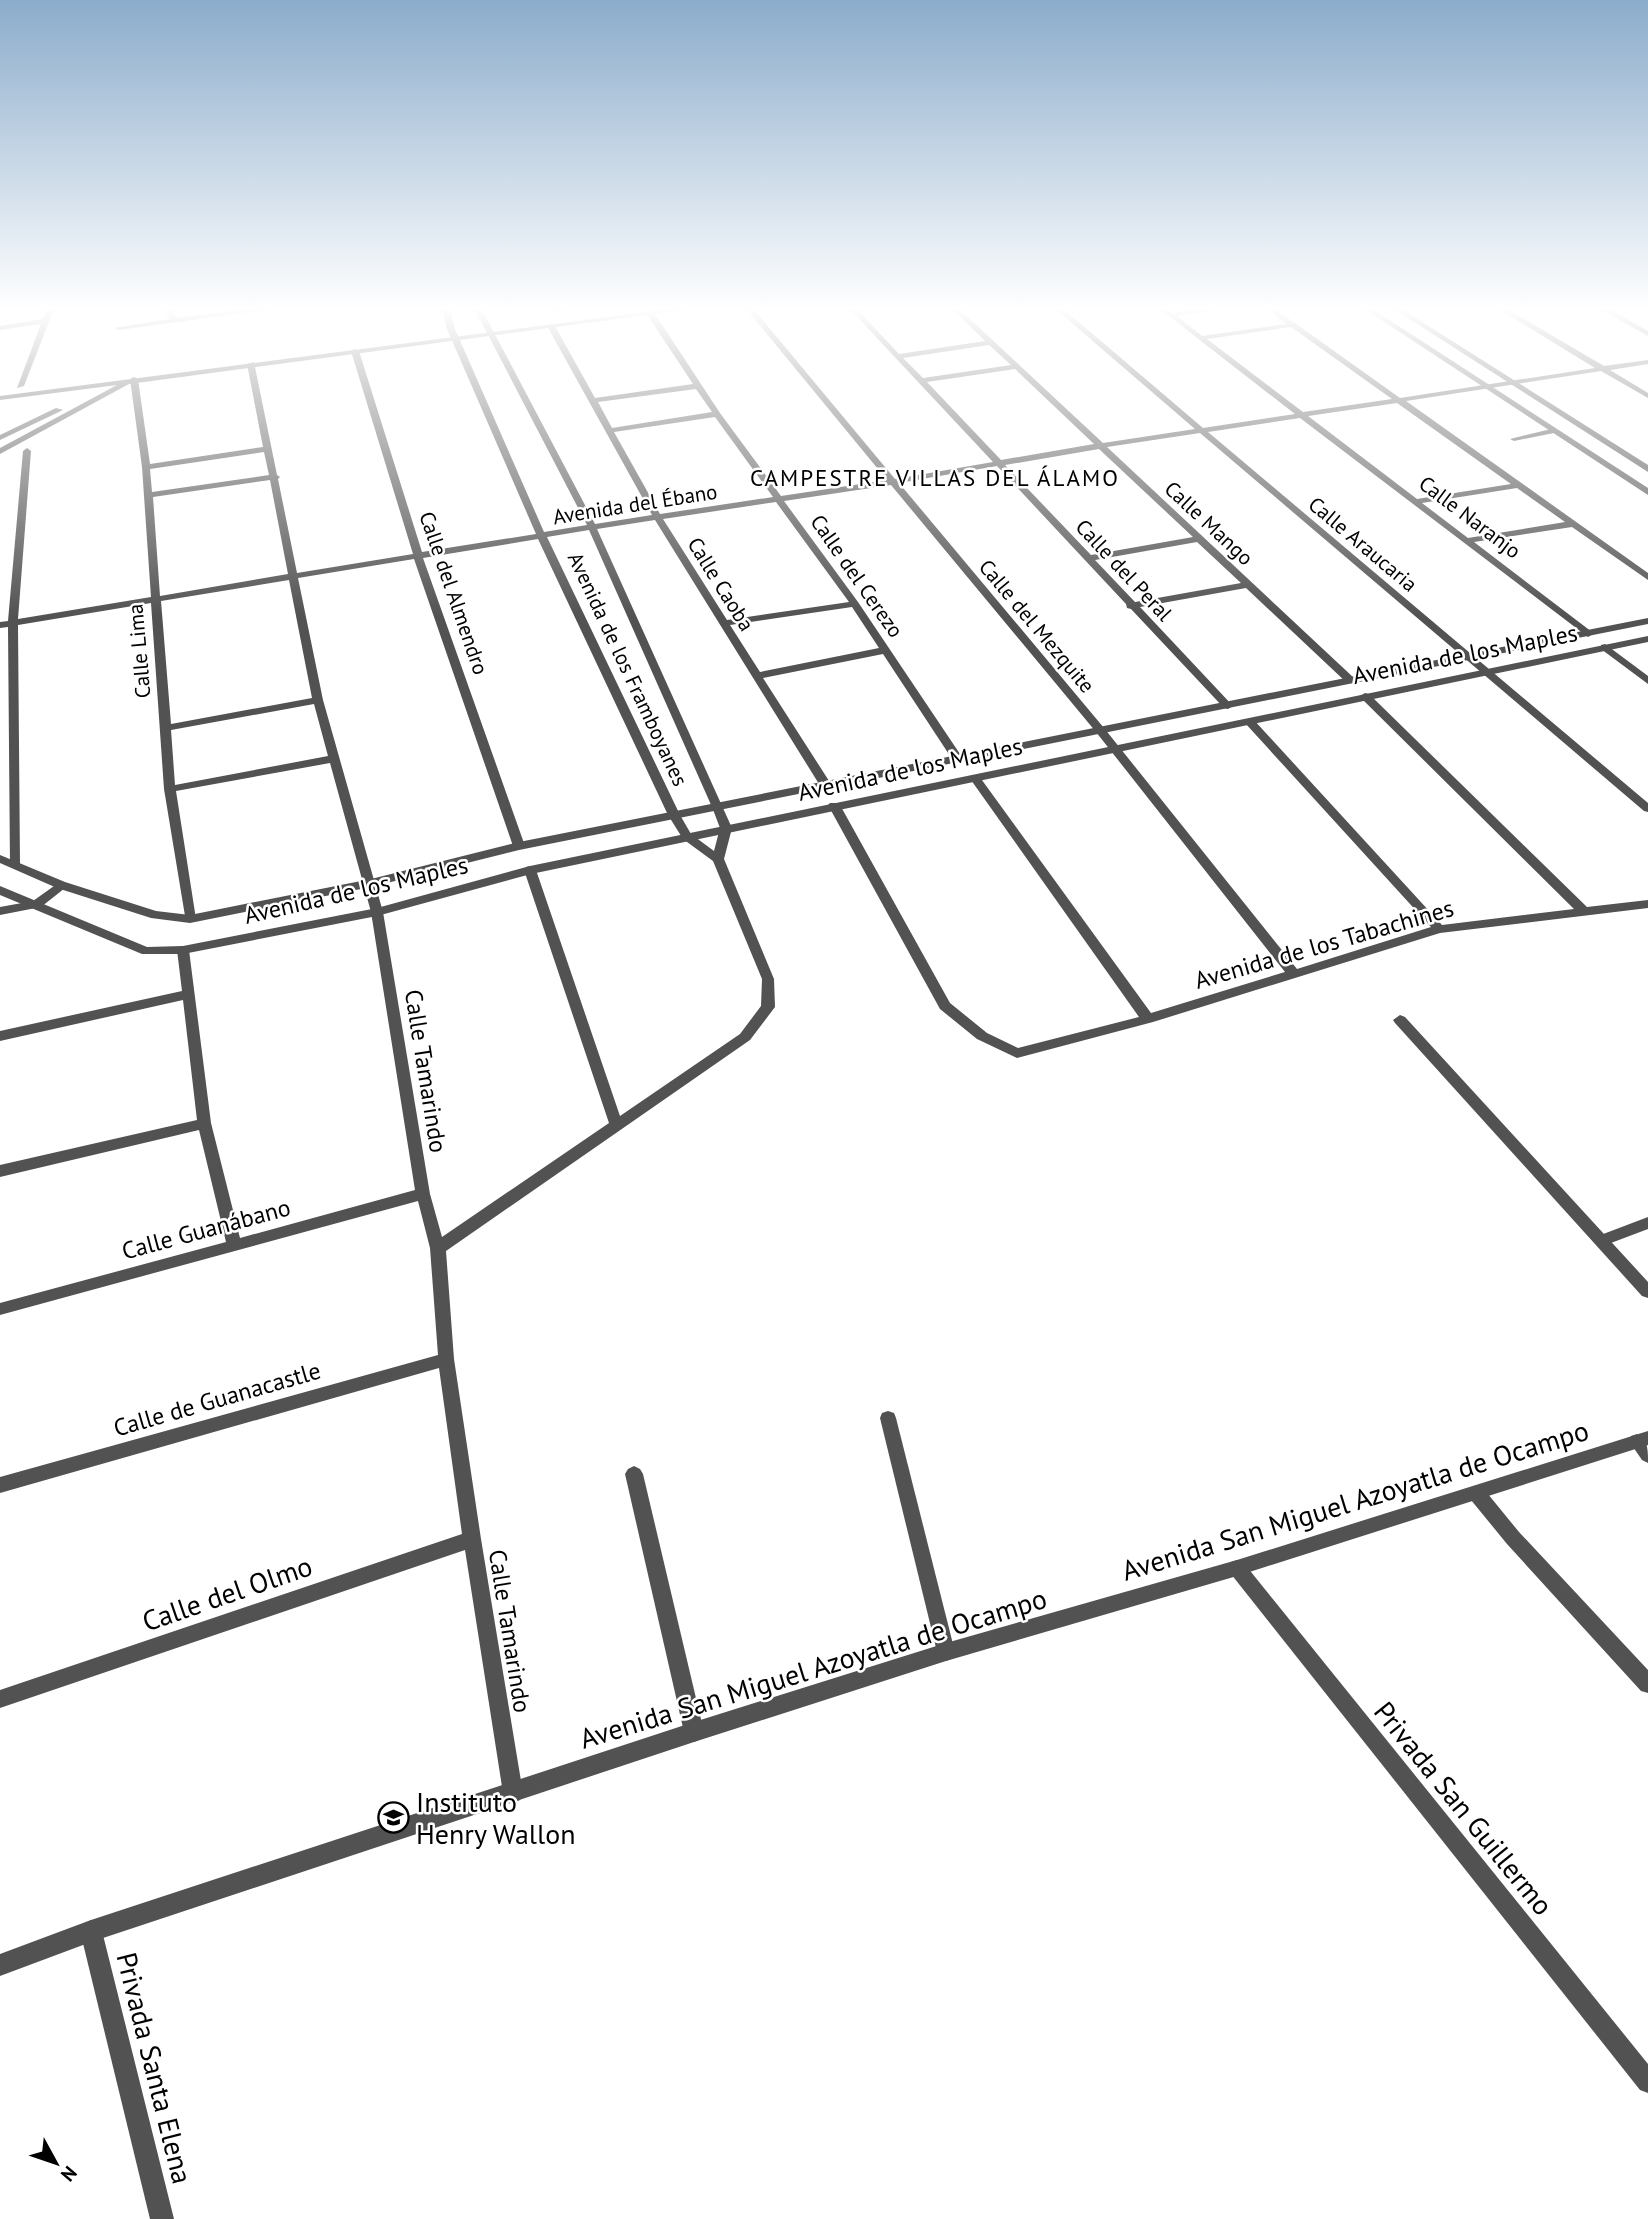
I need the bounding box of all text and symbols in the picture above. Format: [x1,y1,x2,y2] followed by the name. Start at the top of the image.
[750,463,1120,492] district label: CAMPESTRE VILLAS DEL ÁLAMO
[1414,470,1526,564] street label: Calle Naranjo
[1159,475,1259,571] street label: Calle Mango
[551,478,719,530] street label: Avenida del Ébano
[1303,491,1423,597] street label: Calle Araucaria
[413,508,495,678] street label: Calle del Almendro
[805,509,909,643] street label: Calle del Cerezo
[1070,513,1178,627] street label: Calle del Peral
[682,532,760,636] street label: Calle Caoba
[562,548,694,790] street label: Avenida de los Framboyanes
[973,554,1101,698] street label: Calle del Mezquite
[121,603,157,699] street label: Calle Lima
[1350,617,1580,691] street label: Avenida de los Maples
[795,730,1025,808] street label: Avenida de los Maples
[241,849,471,931] street label: Avenida de los Maples
[1191,892,1457,996] street label: Avenida de los Tabachines
[398,987,454,1155] street label: Calle Tamarindo
[118,1192,294,1266] street label: Calle Guanábano
[110,1355,324,1443] street label: Calle de Guanacastle
[1117,1411,1593,1589] street label: Avenida San Miguel Azoyatla de Ocampo
[137,1547,317,1639] street label: Calle del Olmo
[482,1547,538,1715] street label: Calle Tamarindo
[575,1579,1051,1757] street label: Avenida San Miguel Azoyatla de Ocampo
[1366,1694,1562,1922] street label: Privada San Guillermo
[416,1783,575,1852] place label: Instituto Henry Wallon
[376,1800,410,1834] school or university icon: Instituto Henry Wallon
[108,1949,202,2187] street label: Privada Santa Elena
[21,2128,91,2198] north arrow
[56,2161,82,2186] text: N

